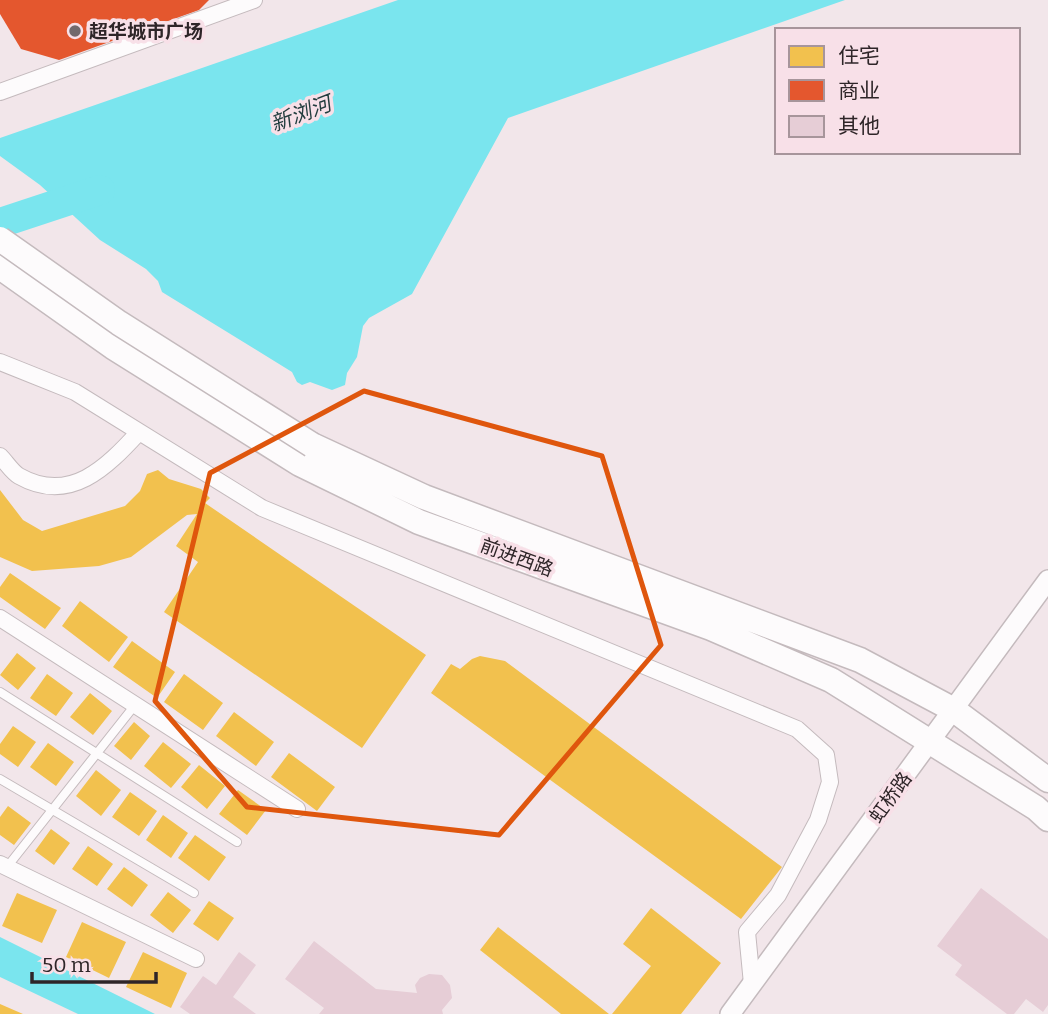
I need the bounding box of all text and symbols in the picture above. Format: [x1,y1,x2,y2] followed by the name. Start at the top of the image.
[89,20,203,43] place label: 超华城市广场
[67,23,83,39] marker: 超华城市广场
[775,28,1020,154] legend
[838,43,880,69] text: 住宅
[838,78,880,104] text: 商业
[267,89,339,137] water label: 新浏河
[838,113,880,139] text: 其他
[477,534,556,581] street label: 前进西路
[864,767,916,827] street label: 虹桥路
[32,940,156,984] scale bar
[42,952,91,978] text: 50 m

